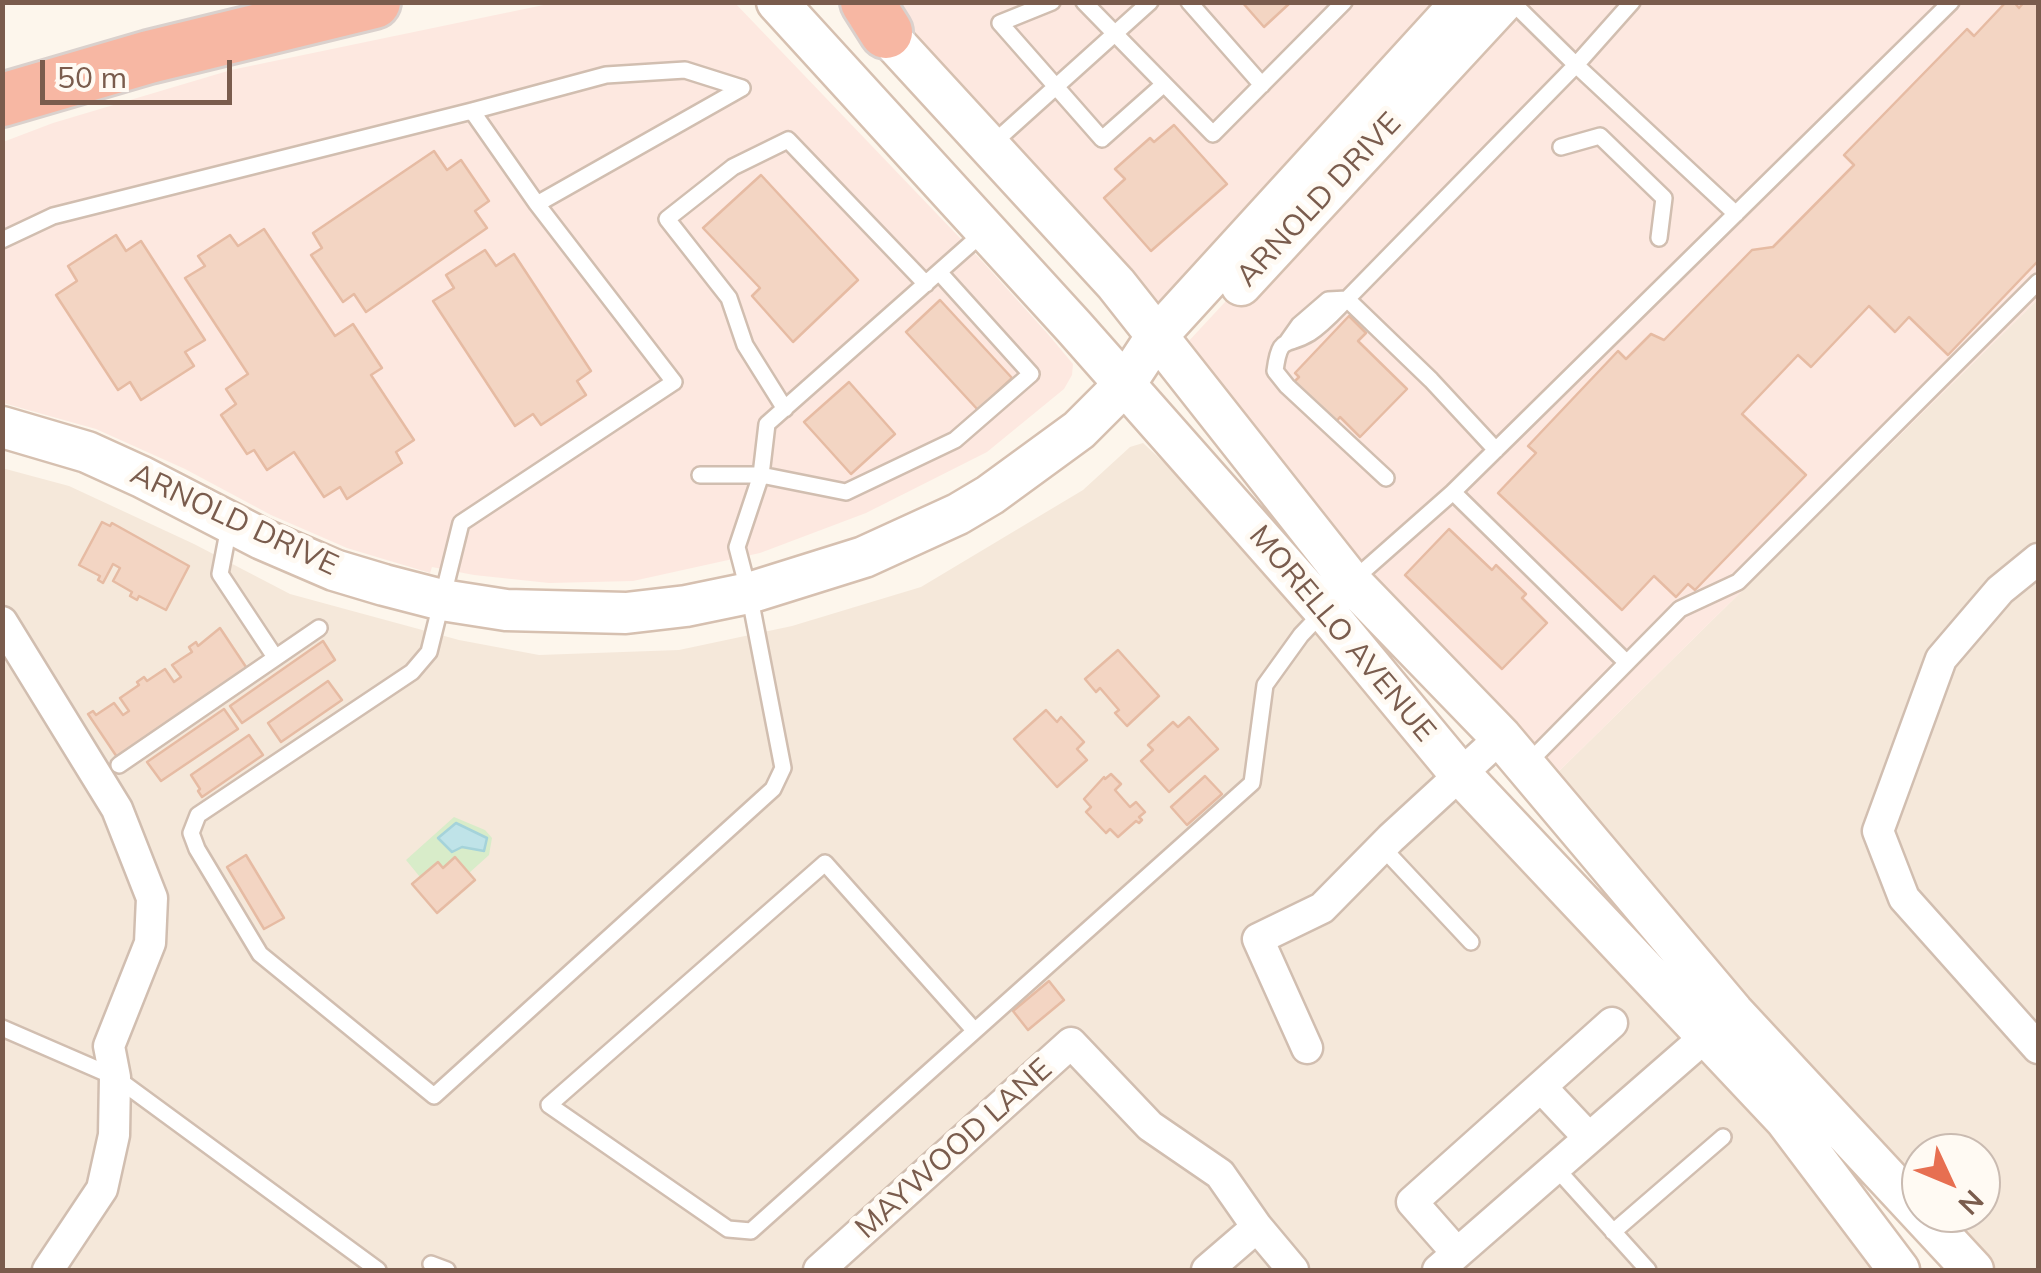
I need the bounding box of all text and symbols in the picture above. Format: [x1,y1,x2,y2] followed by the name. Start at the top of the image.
[45,40,238,102] scale bar
[57,58,127,96] text: 50 m
[1229,106,1409,294] street label: ARNOLD DRIVE
[125,456,343,584] street label: ARNOLD DRIVE
[1241,519,1443,749] street label: MORELLO AVENUE
[848,1051,1060,1247] street label: MAYWOOD LANE
[1901,1133,2001,1233] north arrow
[1952,1183,1991,1223] text: N

